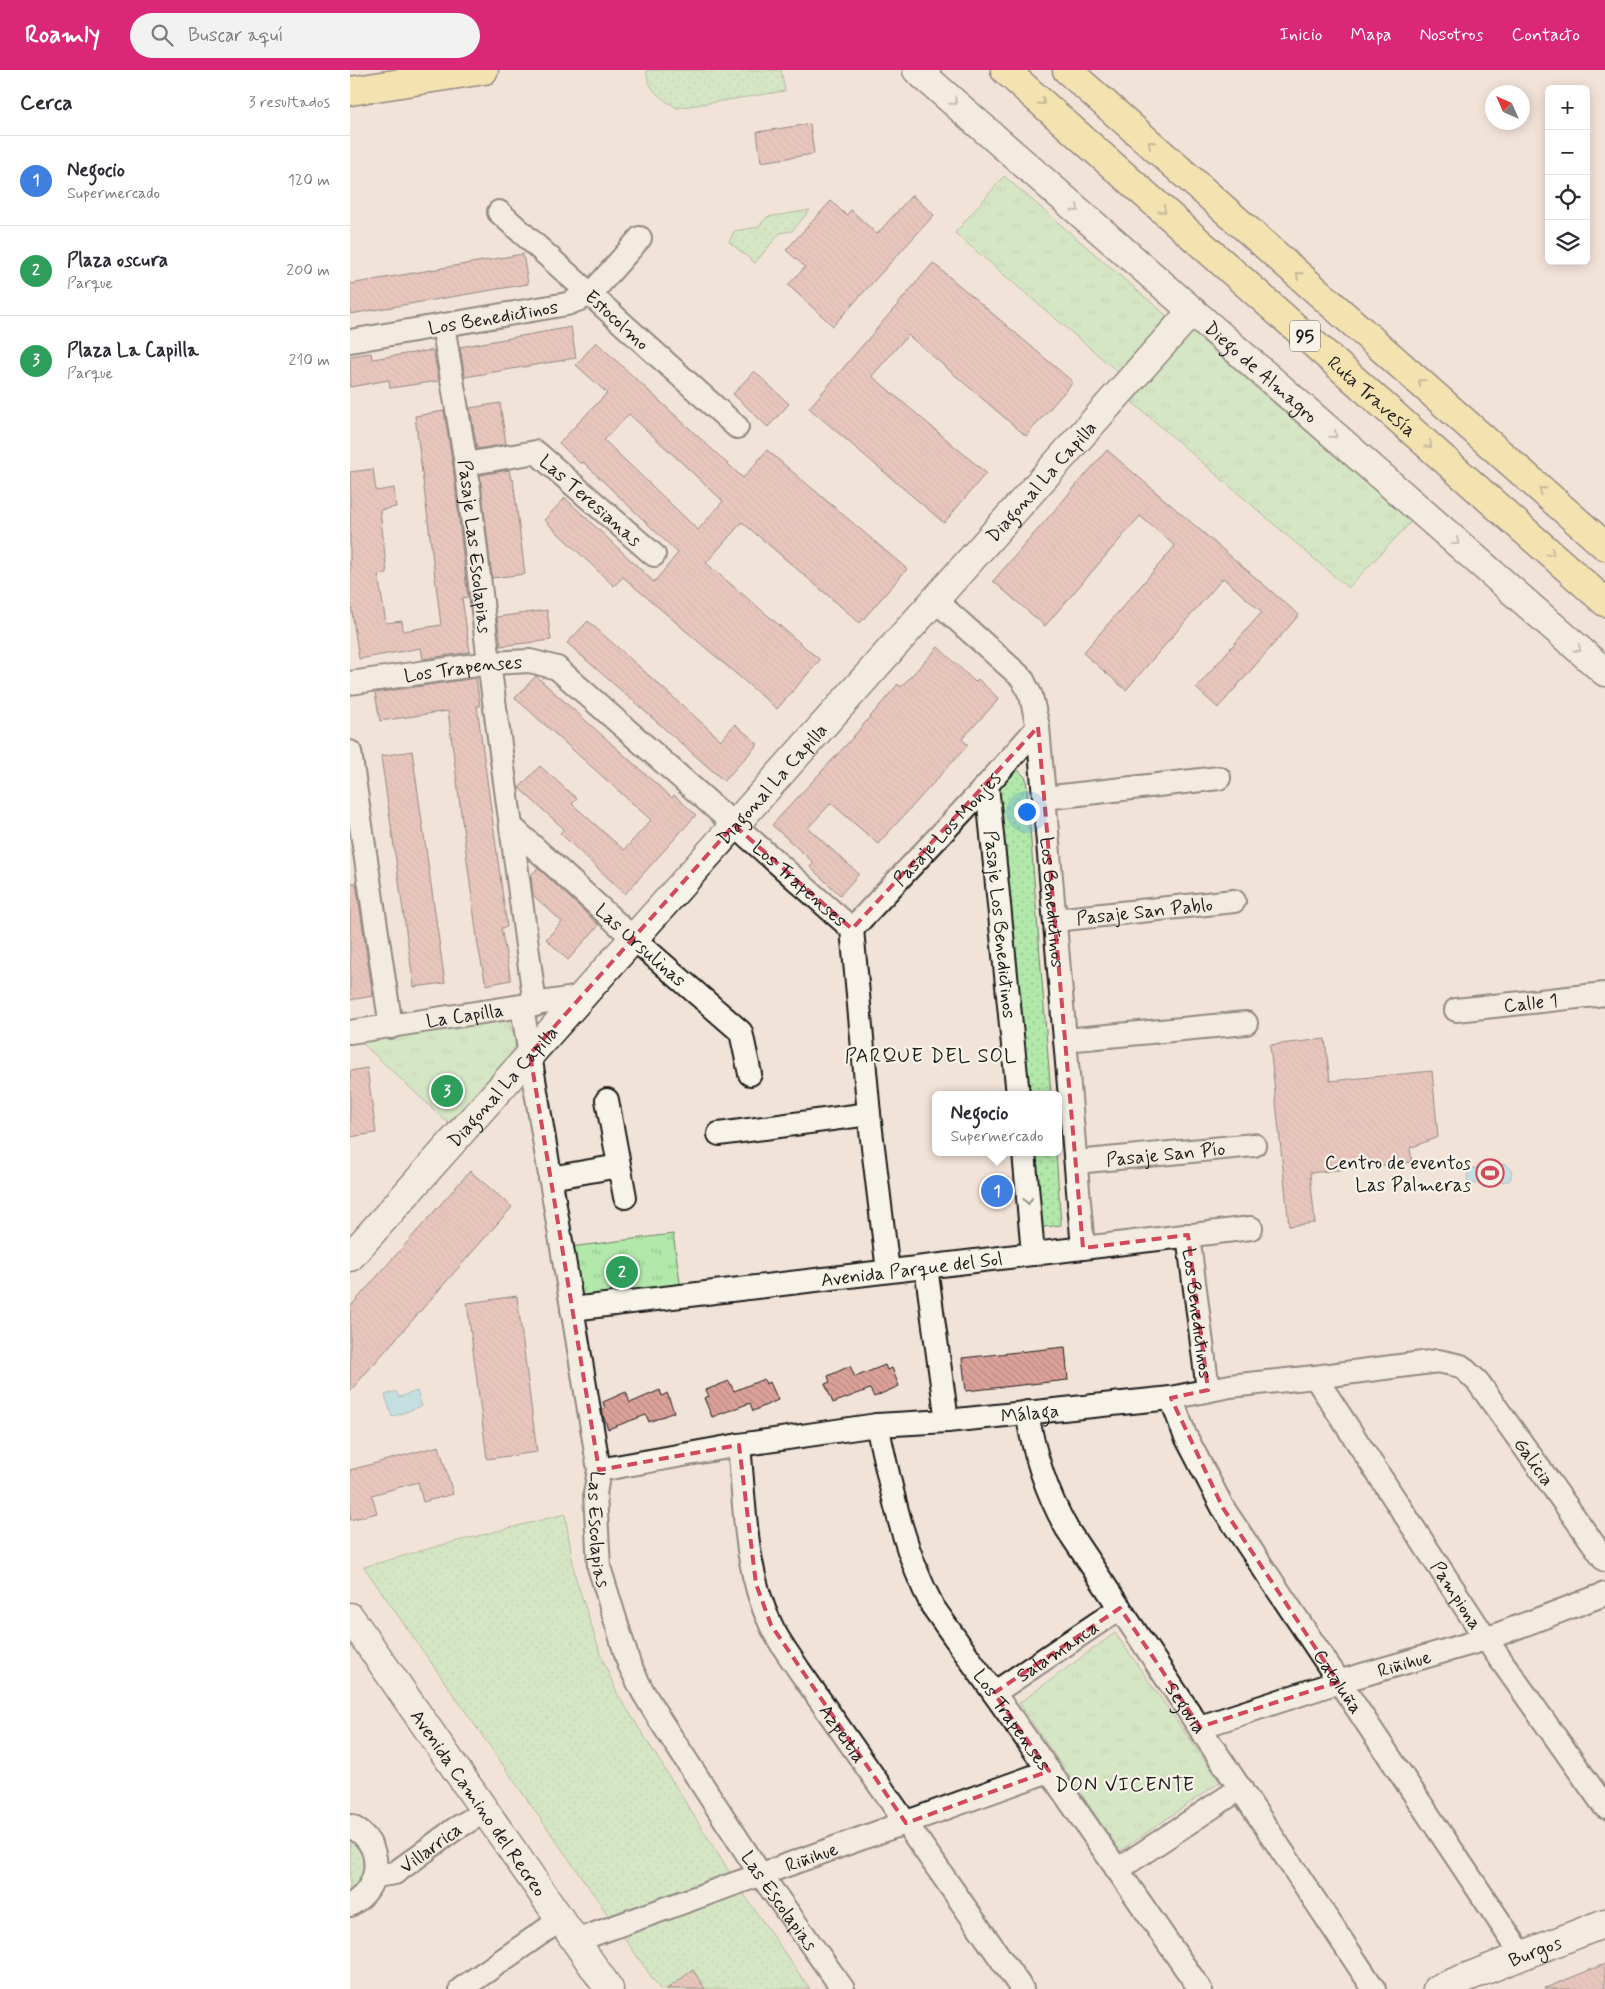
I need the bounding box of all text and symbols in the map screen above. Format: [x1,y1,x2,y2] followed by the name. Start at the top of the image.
[130,13,480,58] search box
[25,20,100,51] text: Roamly
[148,21,176,49] icon: search
[188,23,283,48] text: Buscar aquí
[1280,23,1322,47] text: Inicio
[1350,23,1391,47] text: Mapa
[1419,23,1484,47] text: Nosotros
[1512,23,1580,47] text: Contacto
[1485,85,1530,130] north arrow
[1545,85,1590,265] map controls
[1545,85,1590,130] button: +
[20,89,73,117] text: Cerca
[249,92,330,113] text: 3 resultados
[948,96,957,105] one-way arrow
[1036,97,1045,106] one-way arrow
[1545,130,1590,175] button: −
[1147,141,1156,150] one-way arrow
[67,158,125,183] text: Negocio
[32,170,40,191] text: 1
[288,170,330,191] text: 120 m
[1545,175,1590,220] button: locate
[67,183,160,204] text: Supermercado
[1070,203,1079,212] one-way arrow
[1158,204,1167,213] one-way arrow
[1545,220,1590,265] button: layers
[67,248,168,273] text: Plaza oscura
[32,260,40,281] text: 2
[286,260,330,281] text: 200 m
[1295,272,1304,281] one-way arrow
[67,273,113,294] text: Parque
[579,285,654,356] street label: Estocolmo
[426,295,560,341] street label: Los Benedictinos
[1199,316,1323,429] street label: Diego de Almagro
[1290,320,1320,352] road number: 95
[67,338,199,363] text: Plaza La Capilla
[32,350,40,371] text: 3
[289,350,330,371] text: 210 m
[1322,351,1421,443] street label: Ruta Travesía
[67,363,113,384] text: Parque
[1417,379,1426,388] one-way arrow
[981,416,1103,548] street label: Diagonal La Capilla
[1328,429,1337,438] one-way arrow
[1423,440,1432,449] one-way arrow
[533,450,647,553] street label: Las Teresianas
[452,459,497,636] street label: Pasaje Las Escolapias
[1539,487,1548,496] one-way arrow
[1451,536,1460,545] one-way arrow
[1545,547,1554,556] one-way arrow
[1573,643,1582,652] one-way arrow
[402,650,523,689] street label: Los Trapenses
[712,718,833,851] street label: Diagonal La Capilla
[888,767,1007,892] street label: Pasaje Los Monjes
[1014,799,1040,825] your location
[978,829,1021,1020] street label: Pasaje Los Benedictinos
[746,835,852,933] street label: Los Trapenses
[1034,836,1070,969] street label: Los Benedictinos
[1075,892,1214,932] street label: Pasaje San Pablo
[589,898,691,993] street label: Las Ursulinas
[1502,988,1559,1019] street label: Calle 1
[424,998,505,1034] street label: La Capilla
[443,1021,564,1153] street label: Diagonal La Capilla
[845,1043,1017,1070] district label: PARQUE DEL SOL
[431,1072,463,1110] pin: 3
[932,1091,1062,1156] popup
[950,1101,1008,1126] text: Negocio
[950,1126,1044,1147] text: Supermercado
[1105,1137,1227,1173] street label: Pasaje San Pío
[1325,1151,1472,1198] place label: Centro de eventos Las Palmeras
[1475,1158,1505,1188] sports icon: Centro de eventos Las Palmeras
[981,1172,1013,1210] pin: 1
[1022,1197,1033,1205] one-way arrow
[819,1247,1004,1293] street label: Avenida Parque del Sol
[1176,1247,1217,1380] street label: Los Benedictinos
[606,1253,638,1291] pin: 2
[1000,1399,1060,1429] street label: Málaga
[1508,1433,1559,1491] street label: Galicia
[581,1469,616,1591] street label: Las Escolapias
[1424,1556,1487,1635] street label: Pampiona
[1012,1615,1104,1688] street label: Salamanca
[1307,1645,1368,1719] street label: Cataluña
[1375,1645,1434,1684] street label: Riñihue
[967,1665,1056,1776] street label: Los Trapenses
[1159,1678,1211,1739] street label: Segovia
[813,1700,871,1768] street label: Azpeitia
[404,1705,552,1902] street label: Avenida Camino del Recreo
[1055,1772,1195,1799] district label: DON VICENTE
[395,1817,467,1880] street label: Villarrica
[782,1837,842,1879] street label: Riñihue
[735,1847,823,1957] street label: Las Escolapias
[1505,1930,1566,1974] street label: Burgos

